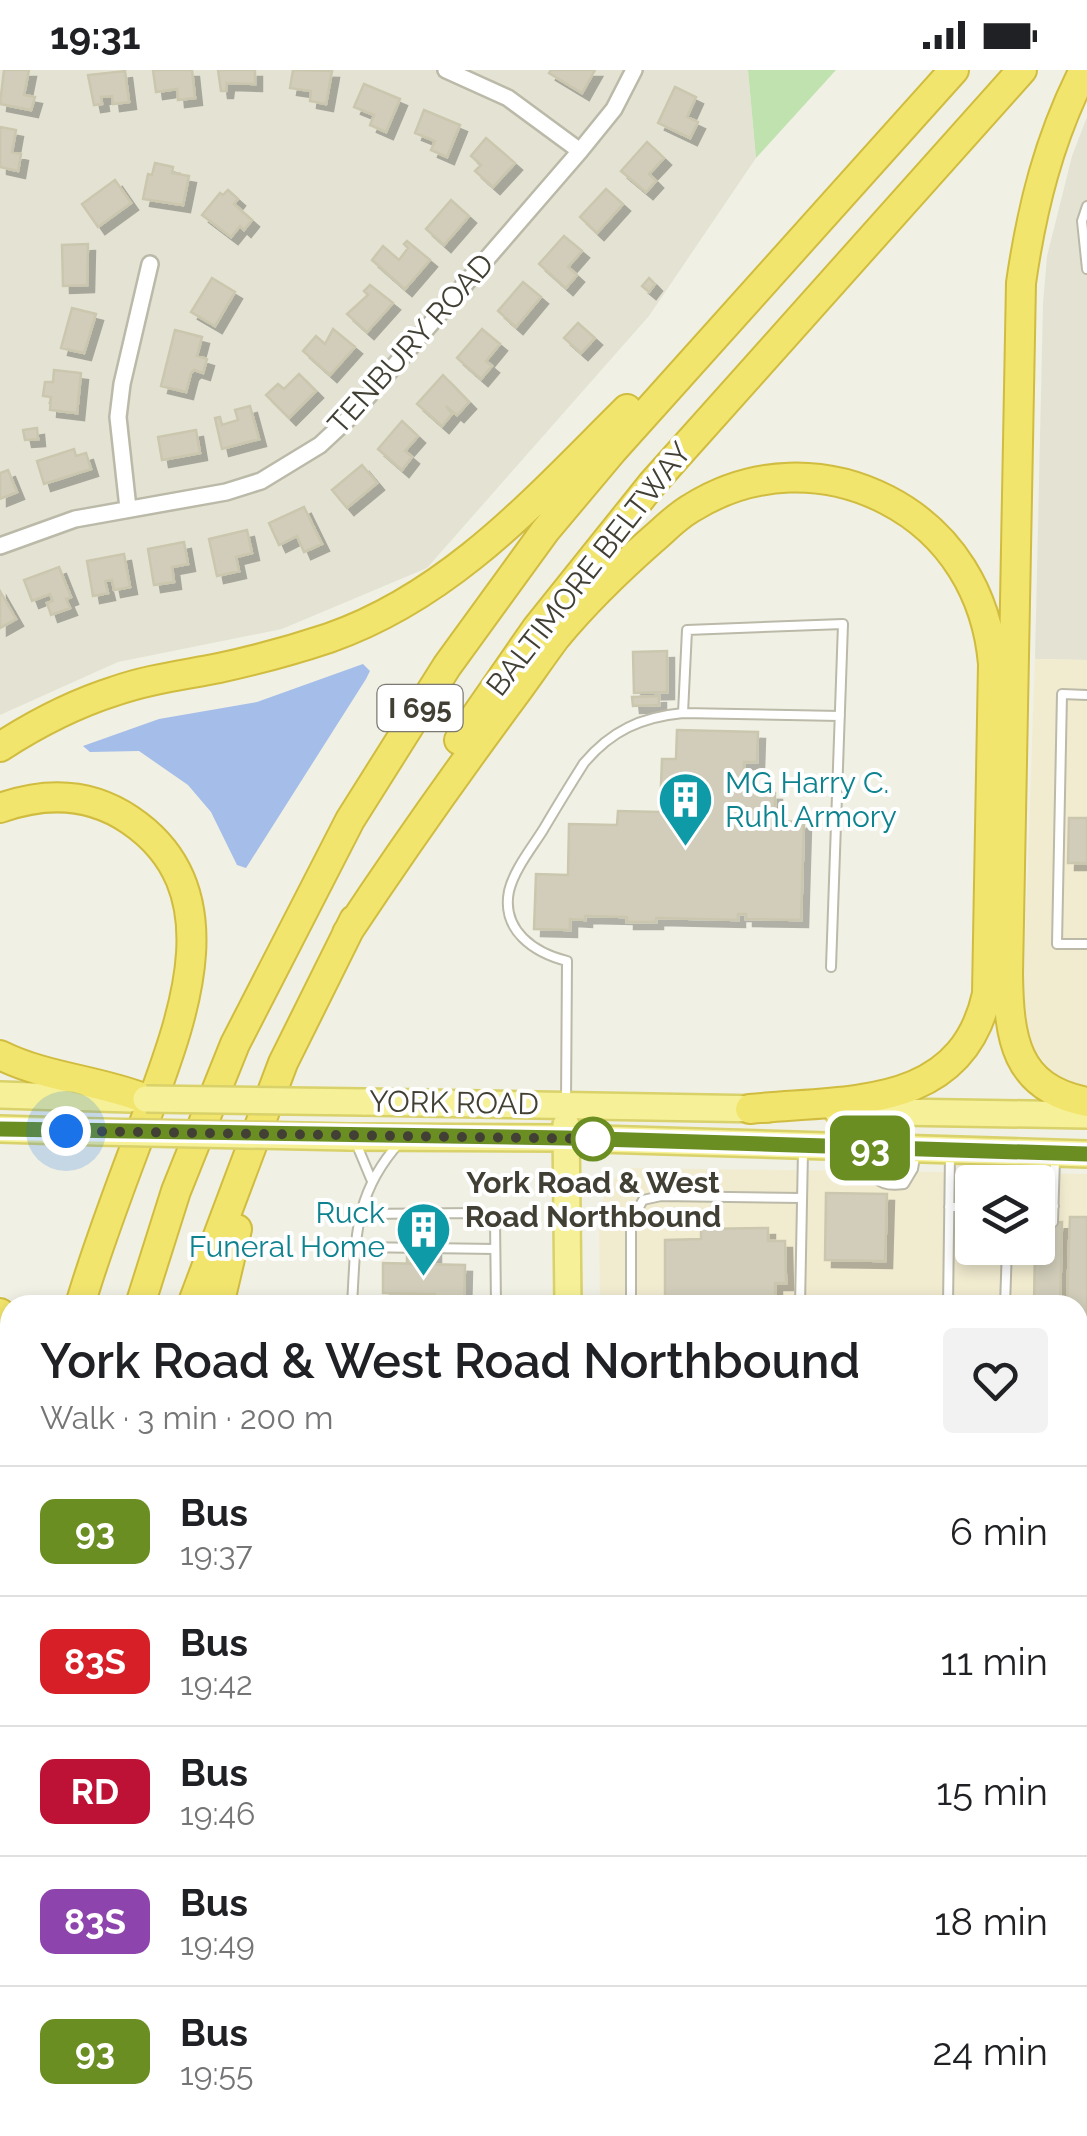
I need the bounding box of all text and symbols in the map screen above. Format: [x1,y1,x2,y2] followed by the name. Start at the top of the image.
[50,13,141,58] text: 19:31
[321,246,501,441] street label: TENBURY ROAD
[479,435,699,702] street label: BALTIMORE BELTWAY
[378,685,462,731] road number: I 695
[725,765,897,834] place label: MG Harry C. Ruhl Armory
[656,770,716,849] building icon: MG Harry C. Ruhl Armory
[369,1084,539,1121] street label: YORK ROAD
[41,1106,91,1156] your location
[825,1116,915,1180] line badge: 93
[572,1118,614,1160] marker: York Road & West Road Northbound
[850,1128,890,1169] text: 93
[465,1165,721,1234] place label: York Road & West Road Northbound
[955,1165,1055,1265] map controls
[955,1165,1055,1265] button: layers
[189,1195,385,1264] place label: Ruck Funeral Home
[394,1200,454,1279] building icon: Ruck Funeral Home
[943,1328,1048,1433] button: heart
[40,1333,860,1389] text: York Road & West Road Northbound
[40,1399,333,1436] text: Walk · 3 min · 200 m
[180,1490,248,1535] text: Bus
[950,1509,1048,1554] text: 6 min
[75,1511,115,1552] text: 93
[180,1535,253,1572] text: 19:37
[180,1620,248,1665] text: Bus
[940,1639,1048,1684] text: 11 min
[64,1641,126,1682] text: 83S
[180,1665,253,1702] text: 19:42
[180,1750,248,1795] text: Bus
[936,1769,1048,1814] text: 15 min
[71,1771,119,1812] text: RD
[180,1795,255,1832] text: 19:46
[180,1880,248,1925] text: Bus
[934,1899,1048,1944] text: 18 min
[64,1901,126,1942] text: 83S
[180,1925,255,1962] text: 19:49
[180,2010,248,2055] text: Bus
[932,2029,1048,2074] text: 24 min
[75,2031,115,2072] text: 93
[180,2055,253,2092] text: 19:55

